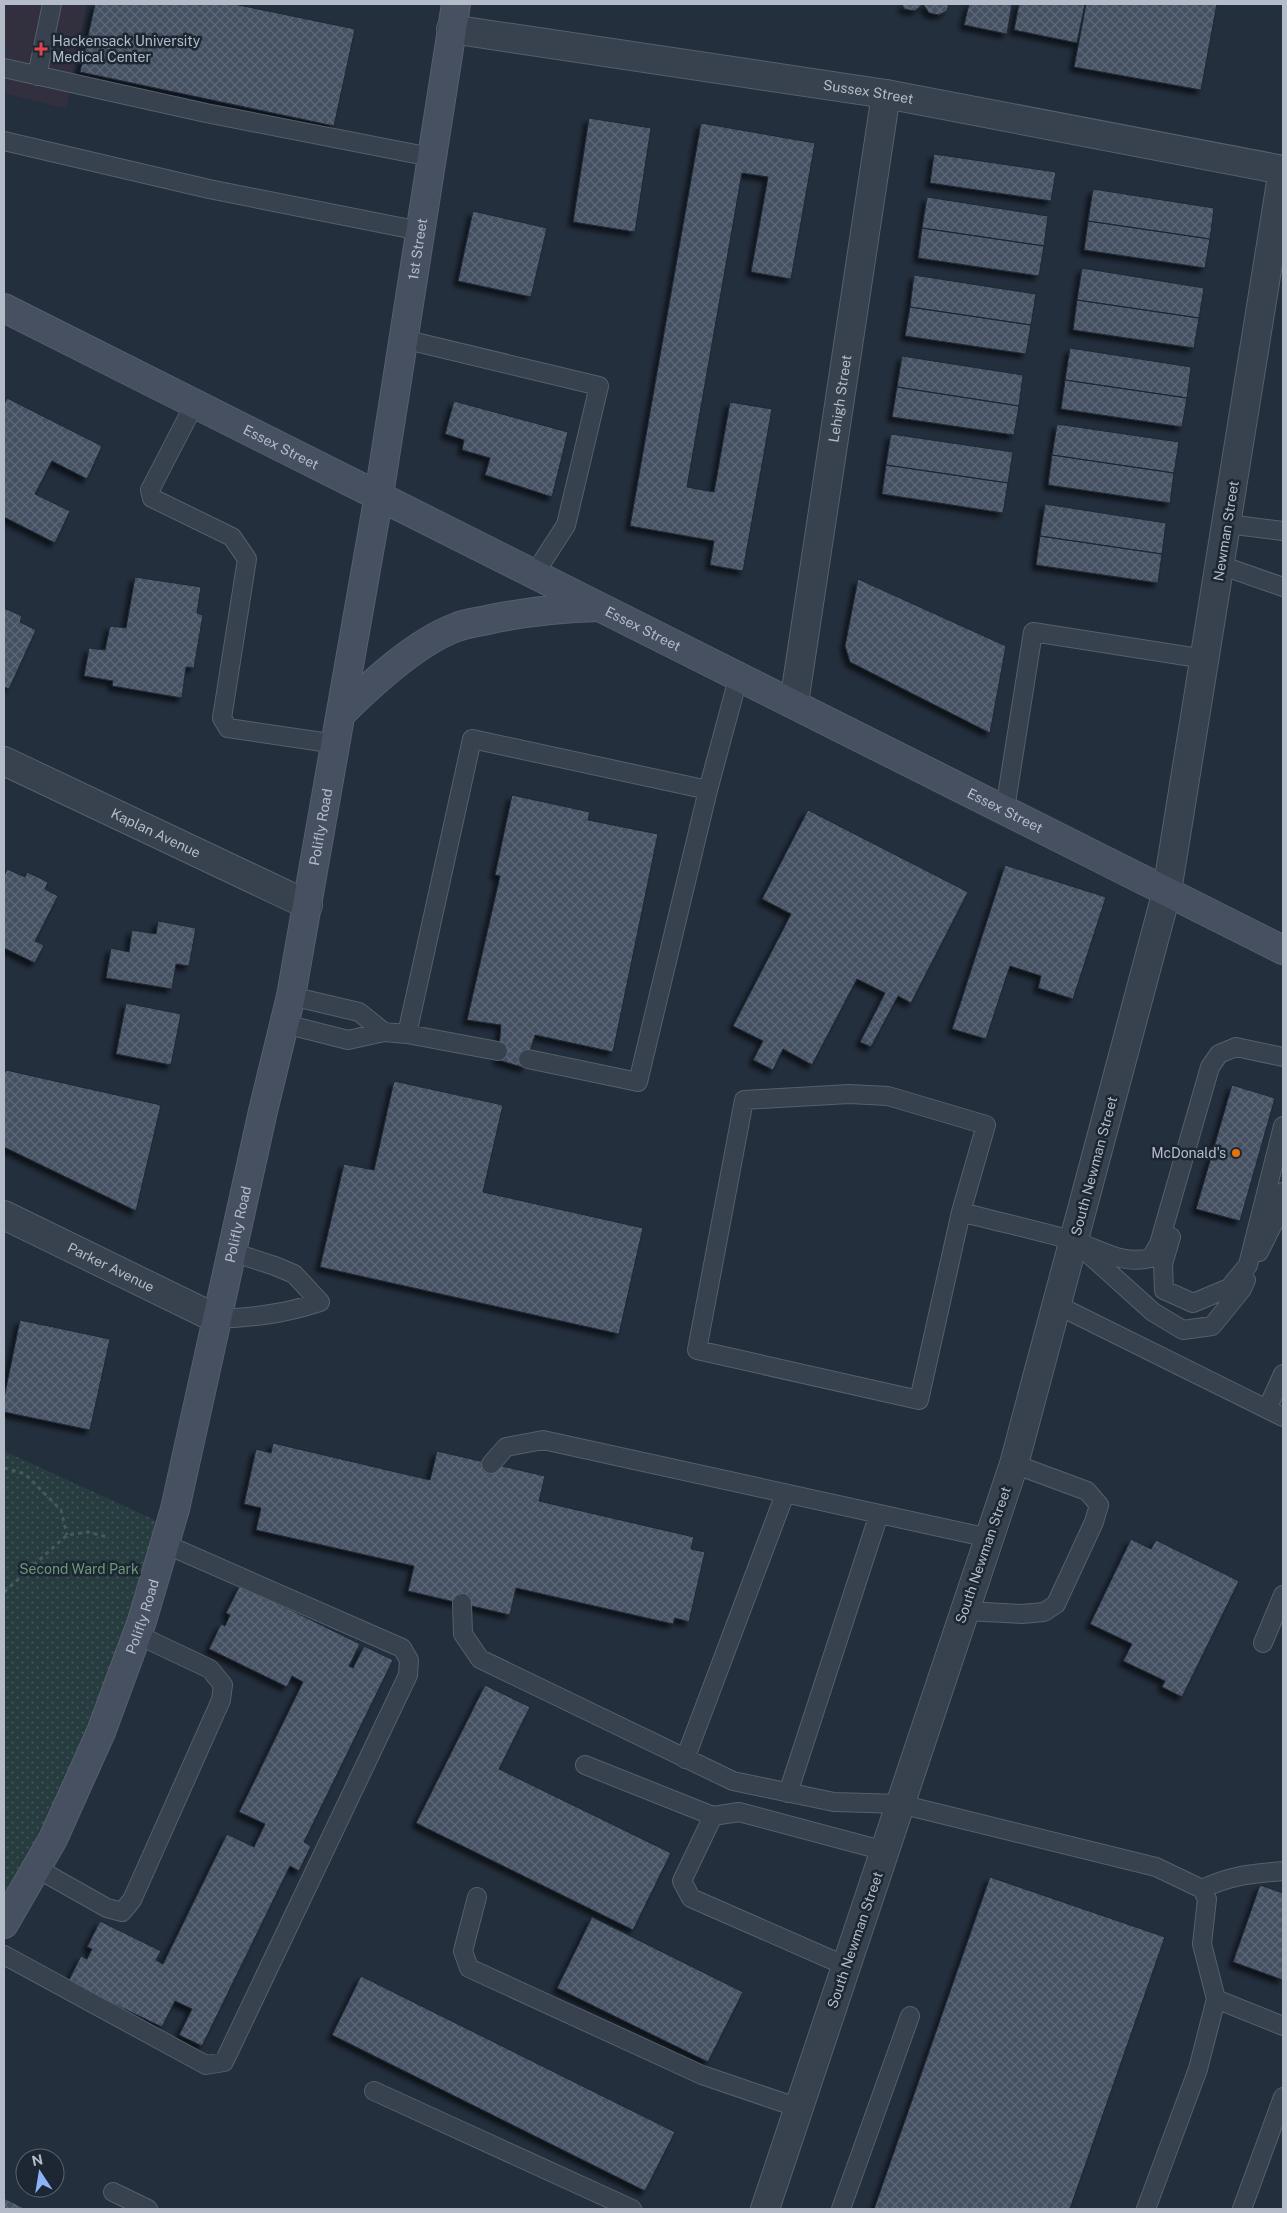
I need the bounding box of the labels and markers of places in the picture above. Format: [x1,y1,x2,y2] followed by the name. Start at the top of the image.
[52,33,201,65] place label: Hackensack University Medical Center
[34,42,48,56] marker: Hackensack University Medical Center
[1151,1145,1226,1161] place label: McDonald's
[1230,1147,1242,1159] marker: McDonald's

